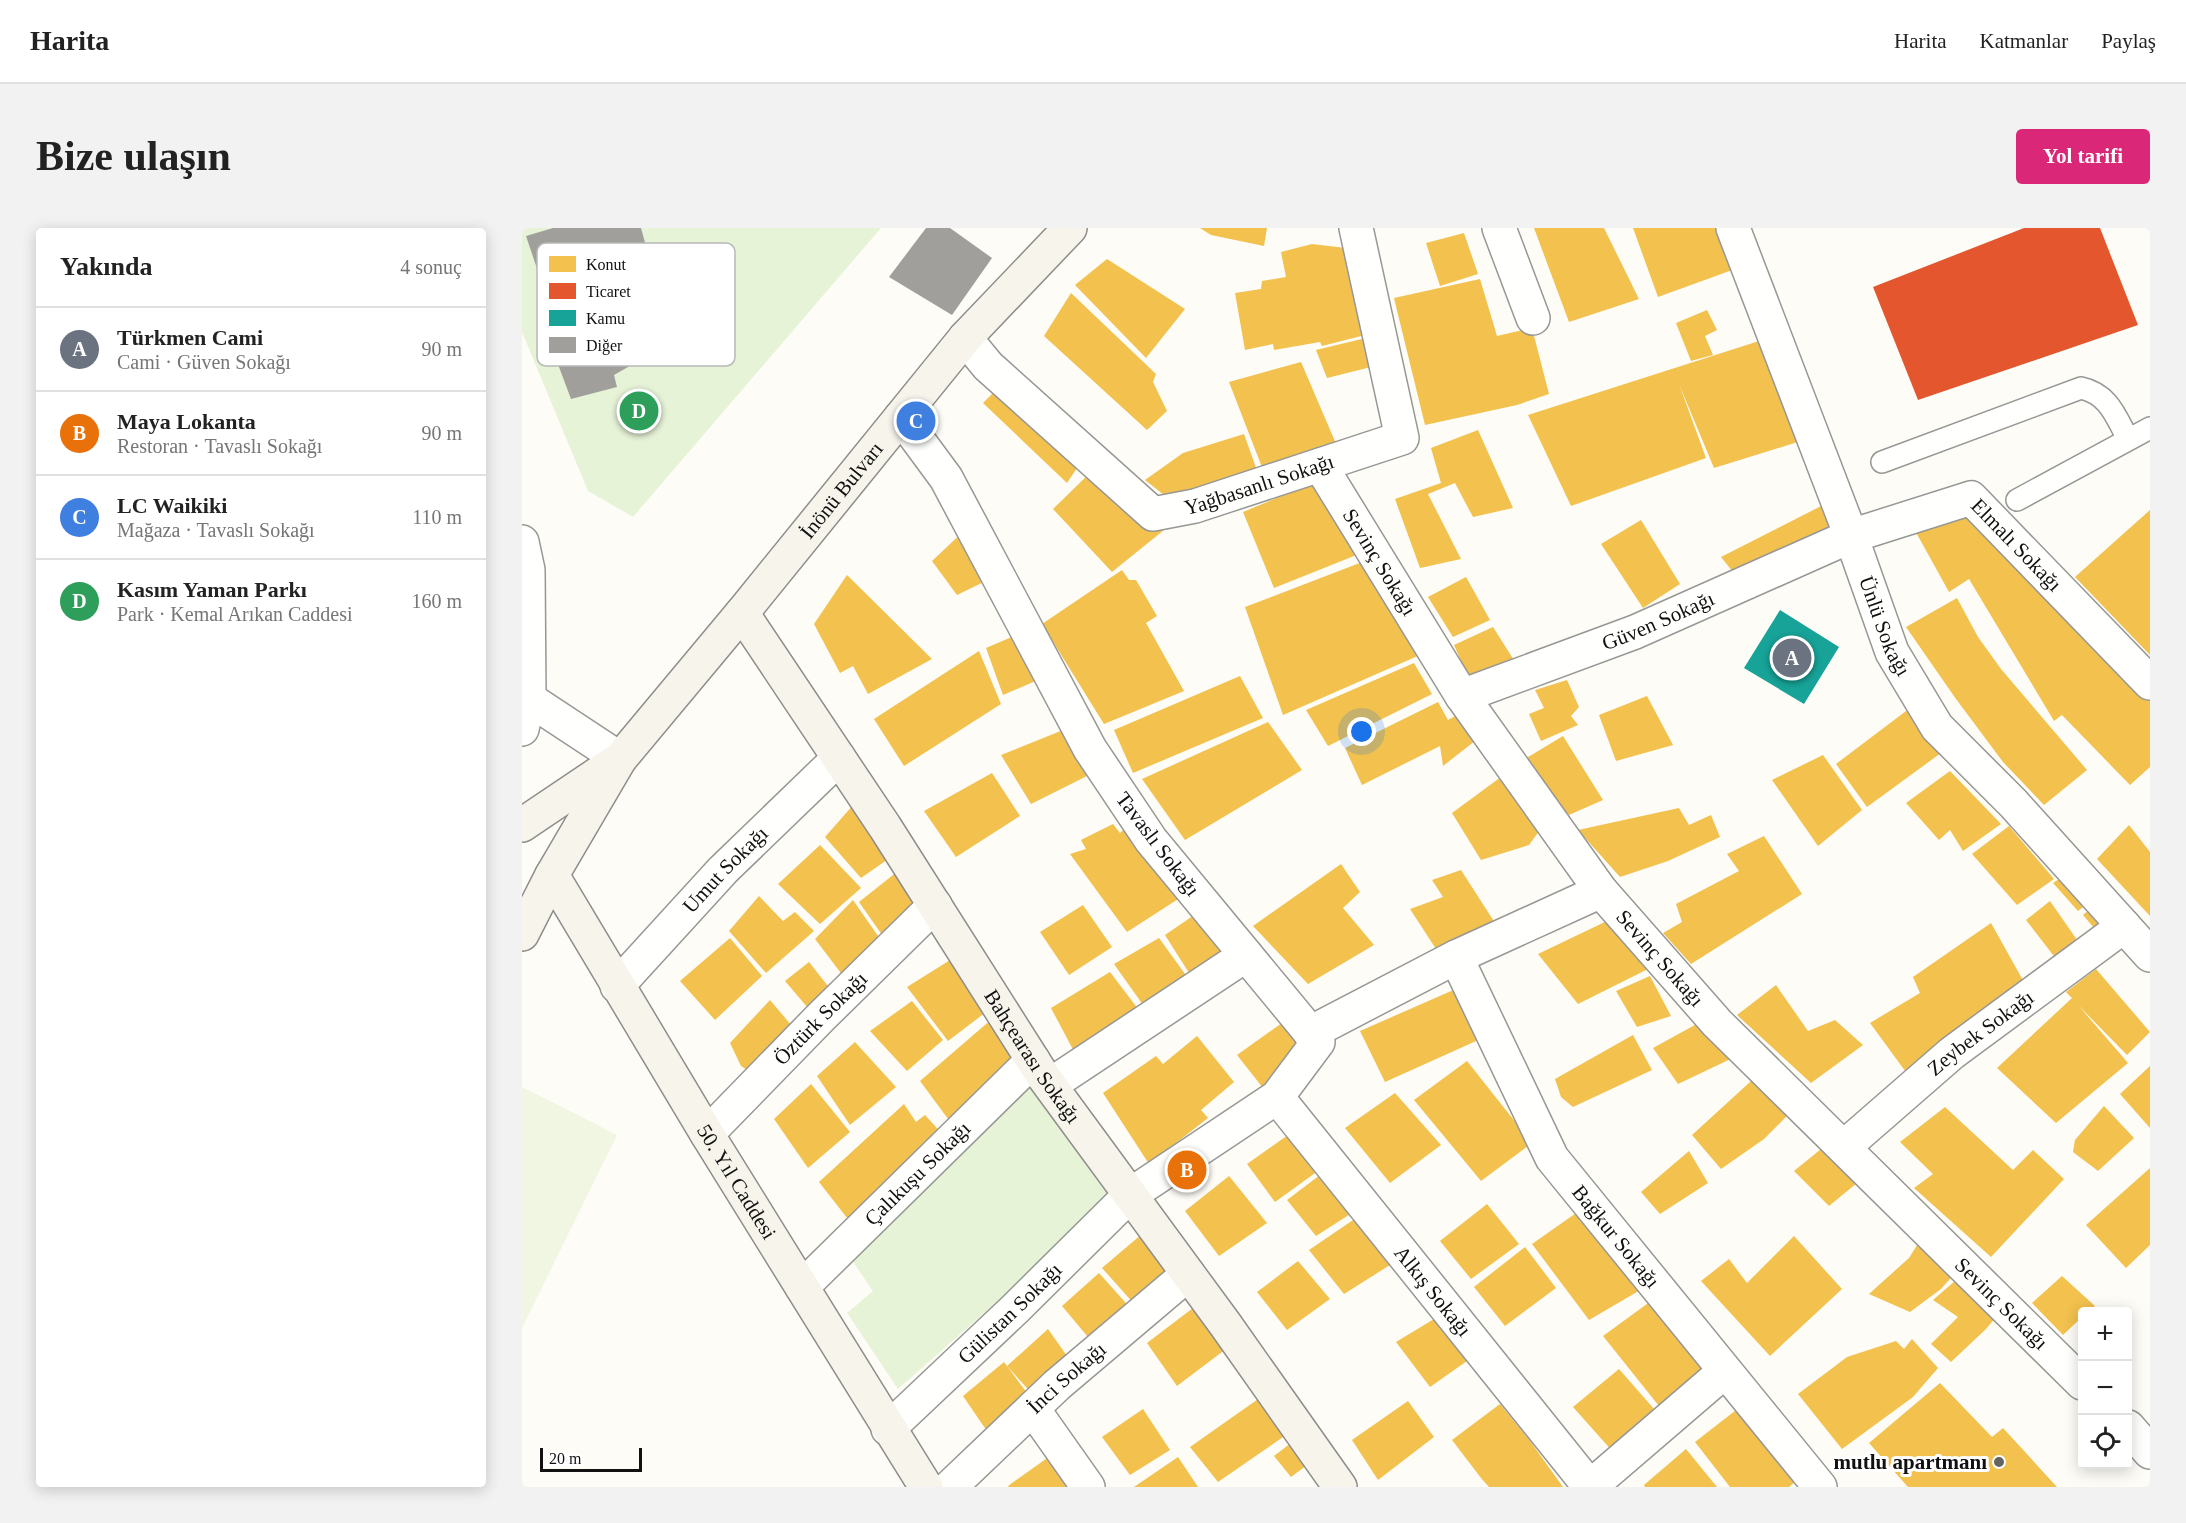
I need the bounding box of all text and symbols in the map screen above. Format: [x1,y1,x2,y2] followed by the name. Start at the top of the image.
[30,25,109,56] text: Harita
[1894,29,1947,53] text: Harita
[1980,29,2068,53] text: Katmanlar
[2101,29,2156,53] text: Paylaş
[2016,129,2150,184] button: Yol tarifi
[36,133,231,179] text: Bize ulaşın
[537,243,735,366] legend
[60,252,153,281] text: Yakında
[400,256,462,278] text: 4 sonuç
[586,256,627,273] text: Konut
[586,283,631,300] text: Ticaret
[586,310,625,327] text: Kamu
[117,325,263,350] text: Türkmen Cami
[586,337,623,355] text: Diğer
[72,338,87,360] text: A
[421,338,462,360] text: 90 m
[117,351,291,373] text: Cami · Güven Sokağı
[620,388,658,434] pin: D
[896,398,936,444] pin: C
[117,409,256,434] text: Maya Lokanta
[73,422,86,444] text: B
[421,422,462,444] text: 90 m
[117,435,322,457] text: Restoran · Tavaslı Sokağı
[795,437,888,543] street label: İnönü Bulvarı
[1182,449,1337,520] street label: Yağbasanlı Sokağı
[117,493,227,518] text: LC Waikiki
[1966,494,2067,596] street label: Elmalı Sokağı
[1338,504,1422,620] street label: Sevinç Sokağı
[72,506,87,528] text: C
[412,506,462,528] text: 110 m
[117,519,315,541] text: Mağaza · Tavaslı Sokağı
[1854,573,1916,681] street label: Ünlü Sokağı
[117,577,307,602] text: Kasım Yaman Parkı
[1599,586,1718,655] street label: Güven Sokağı
[72,590,87,612] text: D
[411,590,462,612] text: 160 m
[117,603,353,625] text: Park · Kemal Arıkan Caddesi
[1772,636,1812,680] pin: A
[1347,717,1376,746] your location
[1111,787,1205,901] street label: Tavaslı Sokağı
[678,821,773,918] street label: Umut Sokağı
[1611,905,1709,1012] street label: Sevinç Sokağı
[769,967,872,1070] street label: Öztürk Sokağı
[979,985,1086,1128] street label: Bahçearası Sokağı
[1923,985,2038,1081] street label: Zeybek Sokağı
[860,1116,975,1230] street label: Çalıkuşu Sokağı
[692,1120,781,1244] street label: 50. Yıl Caddesi
[1168,1148,1206,1192] pin: B
[1567,1180,1665,1293] street label: Bağkur Sokağı
[1389,1241,1476,1341] street label: Alkış Sokağı
[1950,1253,2053,1355] street label: Sevinç Sokağı
[953,1258,1067,1369] street label: Gülistan Sokağı
[2078,1307,2132,1469] map controls
[2078,1307,2132,1361] button: +
[1023,1337,1111,1419] street label: İnci Sokağı
[2078,1361,2132,1415] button: −
[2078,1415,2132,1469] button: locate
[540,1445,642,1472] scale bar
[549,1450,581,1467] text: 20 m
[1834,1450,1987,1474] place label: mutlu apartmanı
[1992,1455,2006,1469] marker: mutlu apartmanı

